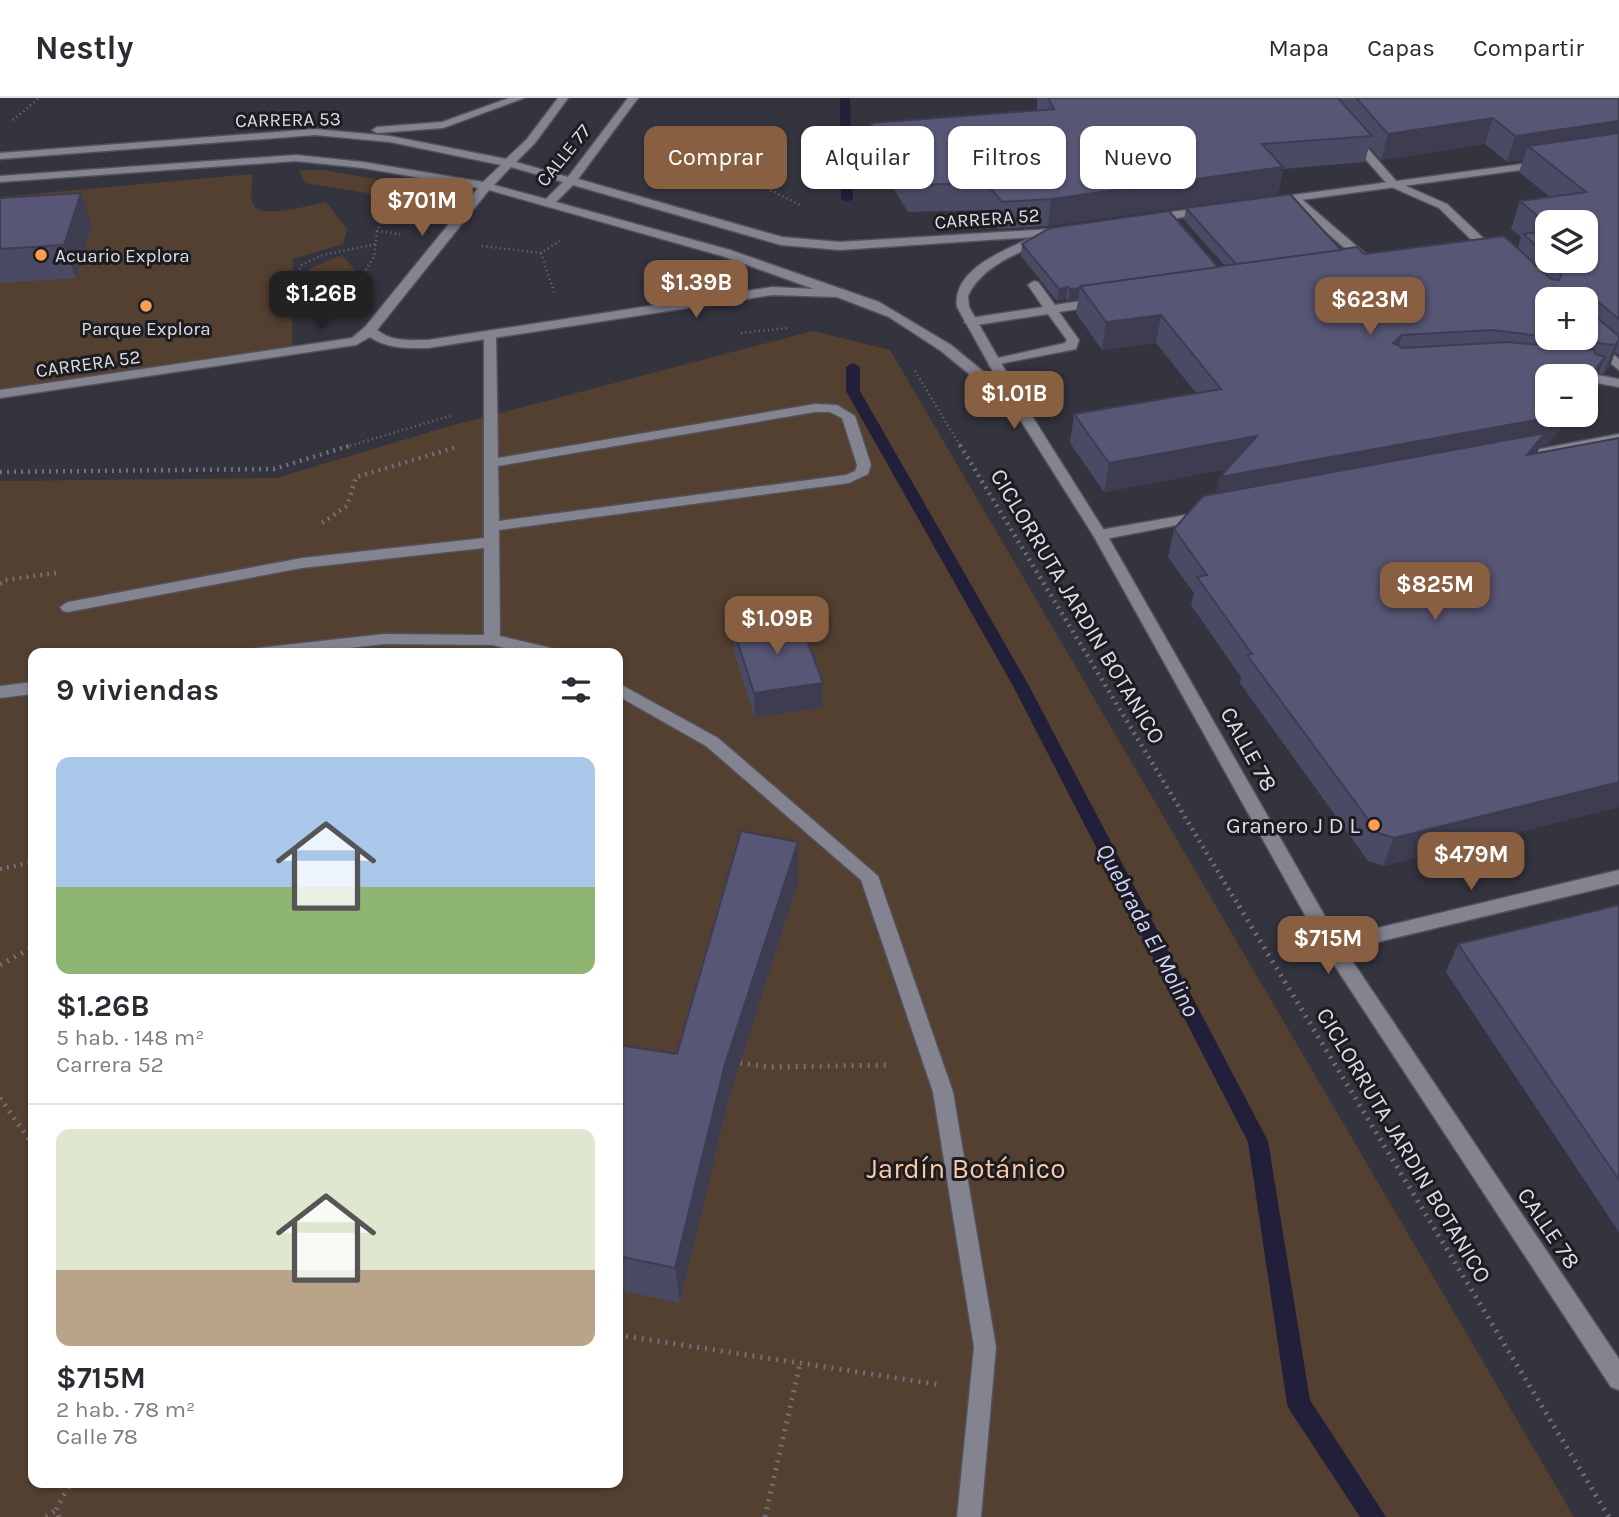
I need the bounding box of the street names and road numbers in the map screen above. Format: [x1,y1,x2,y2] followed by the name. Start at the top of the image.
[235,108,341,132] street label: CARRERA 53
[532,120,595,191] street label: CALLE 77
[934,204,1040,234] street label: CARRERA 52
[34,346,142,382] street label: CARRERA 52
[985,464,1171,749] street label: CICLORRUTA JARDIN BOTANICO
[1214,702,1283,796] street label: CALLE 78
[1311,1003,1497,1288] street label: CICLORRUTA JARDIN BOTANICO
[1512,1183,1586,1274] street label: CALLE 78

